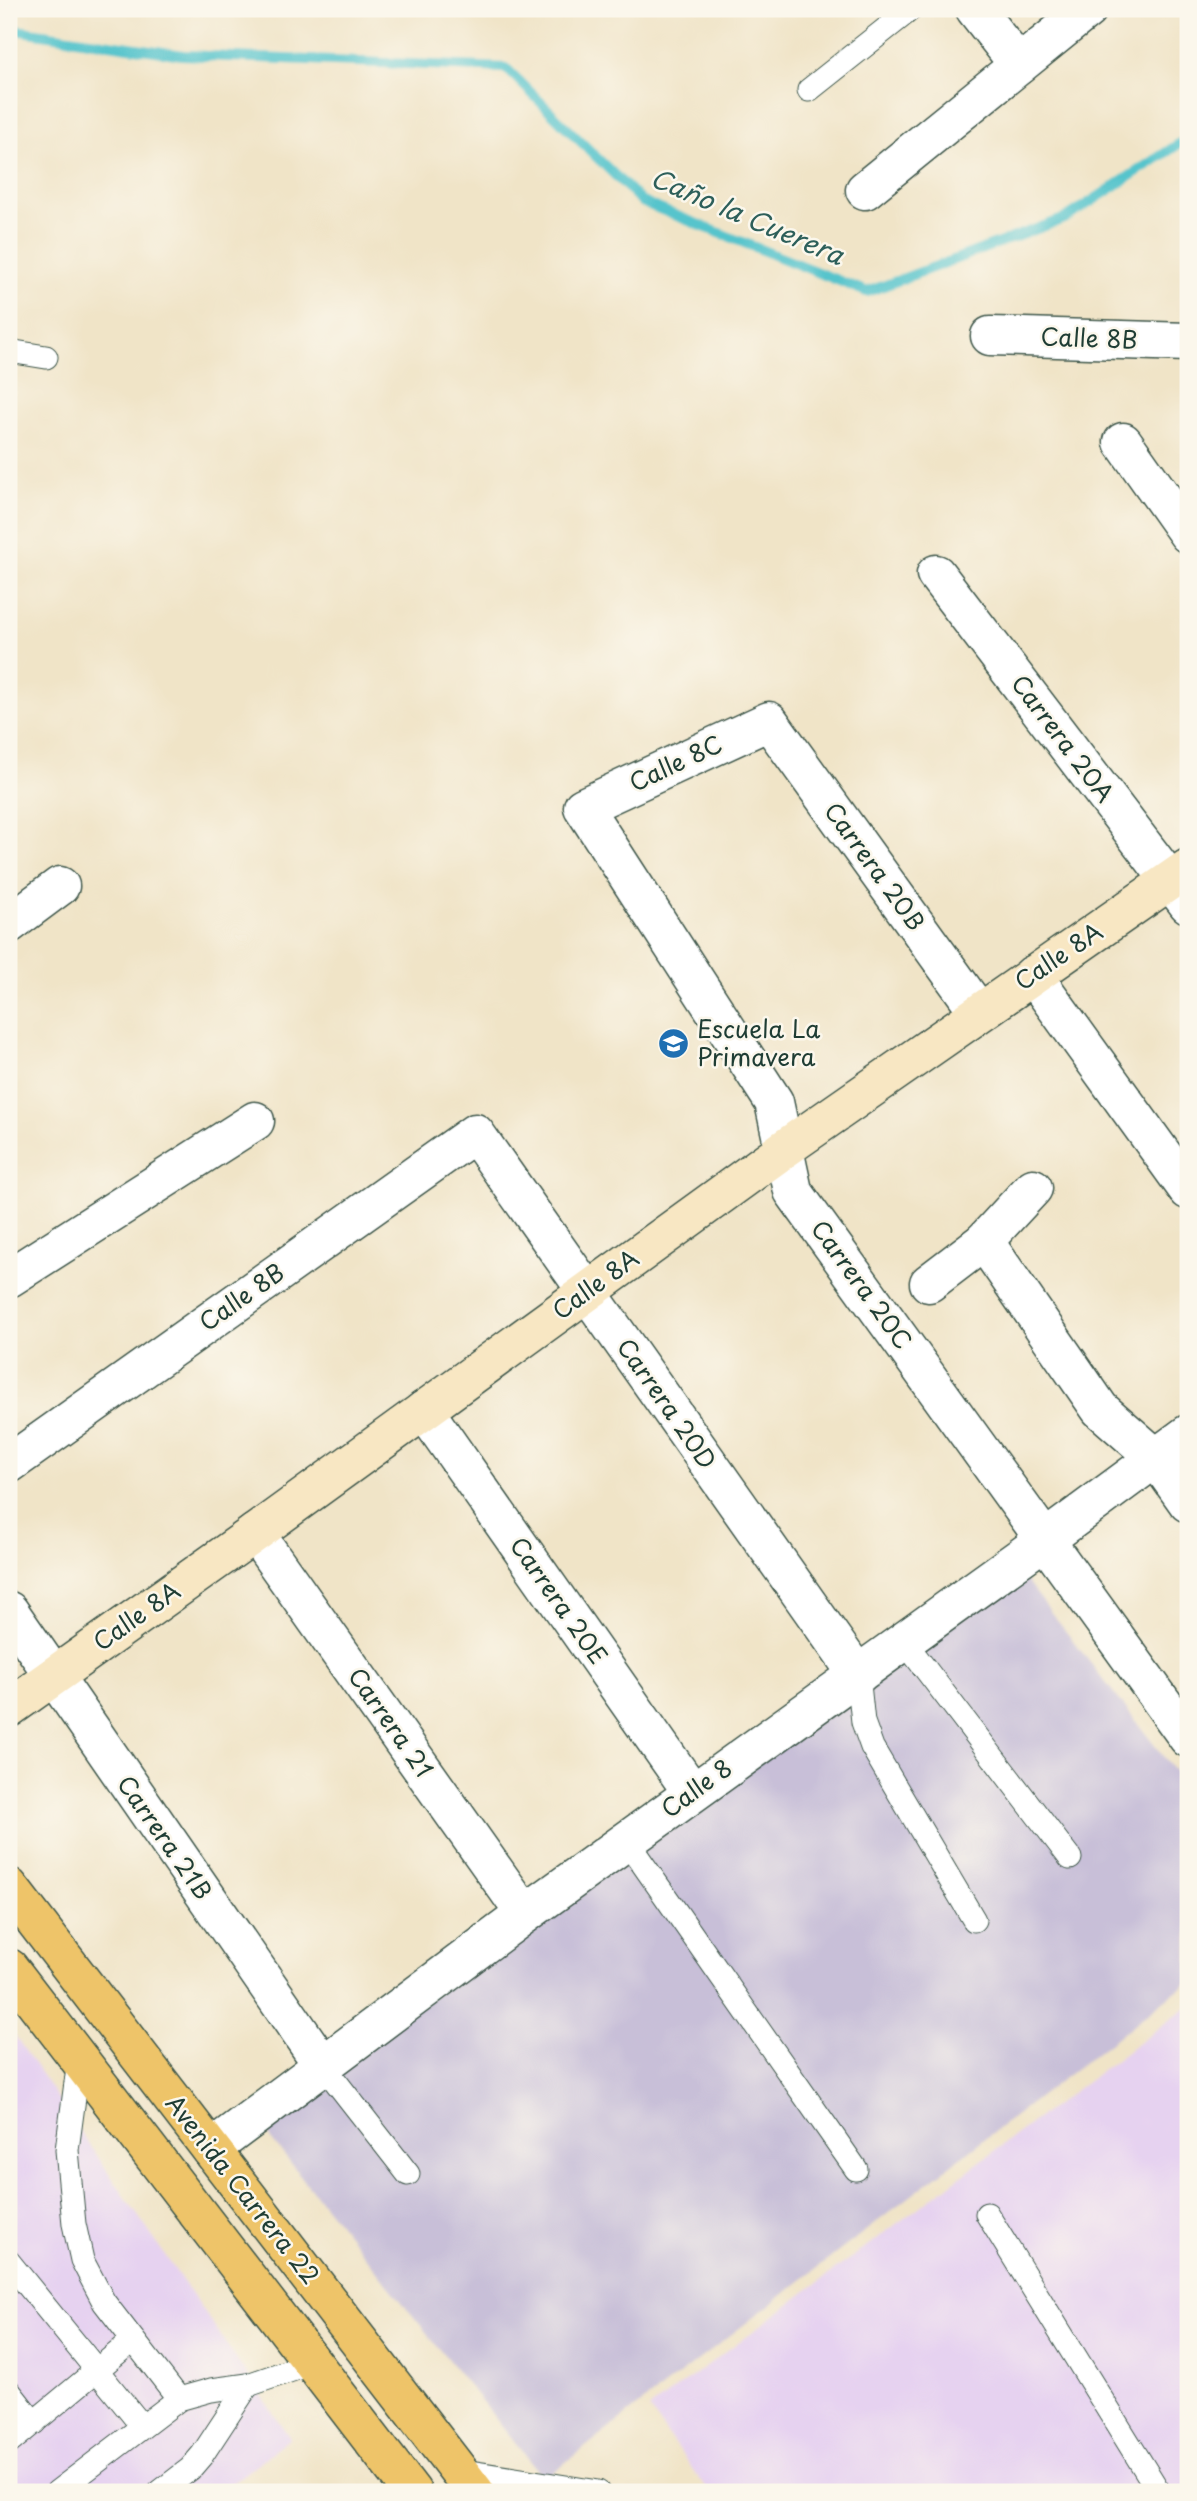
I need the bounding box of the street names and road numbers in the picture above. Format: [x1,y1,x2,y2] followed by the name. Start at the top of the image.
[1040,317,1138,357] street label: Calle 8B
[1004,666,1124,809] street label: Carrera 20A
[623,725,728,799] street label: Calle 8C
[817,794,935,938] street label: Carrera 20B
[1007,913,1109,998] street label: Calle 8A
[803,1212,922,1356] street label: Carrera 20C
[544,1240,646,1327] street label: Calle 8A
[191,1254,291,1339] street label: Calle 8B
[609,1330,726,1476] street label: Carrera 20D
[502,1529,617,1671] street label: Carrera 20E
[85,1572,187,1659] street label: Calle 8A
[340,1659,443,1784] street label: Carrera 21
[653,1749,739,1826] street label: Calle 8
[109,1767,222,1906] street label: Carrera 21B
[158,2086,329,2291] street label: Avenida Carrera 22

